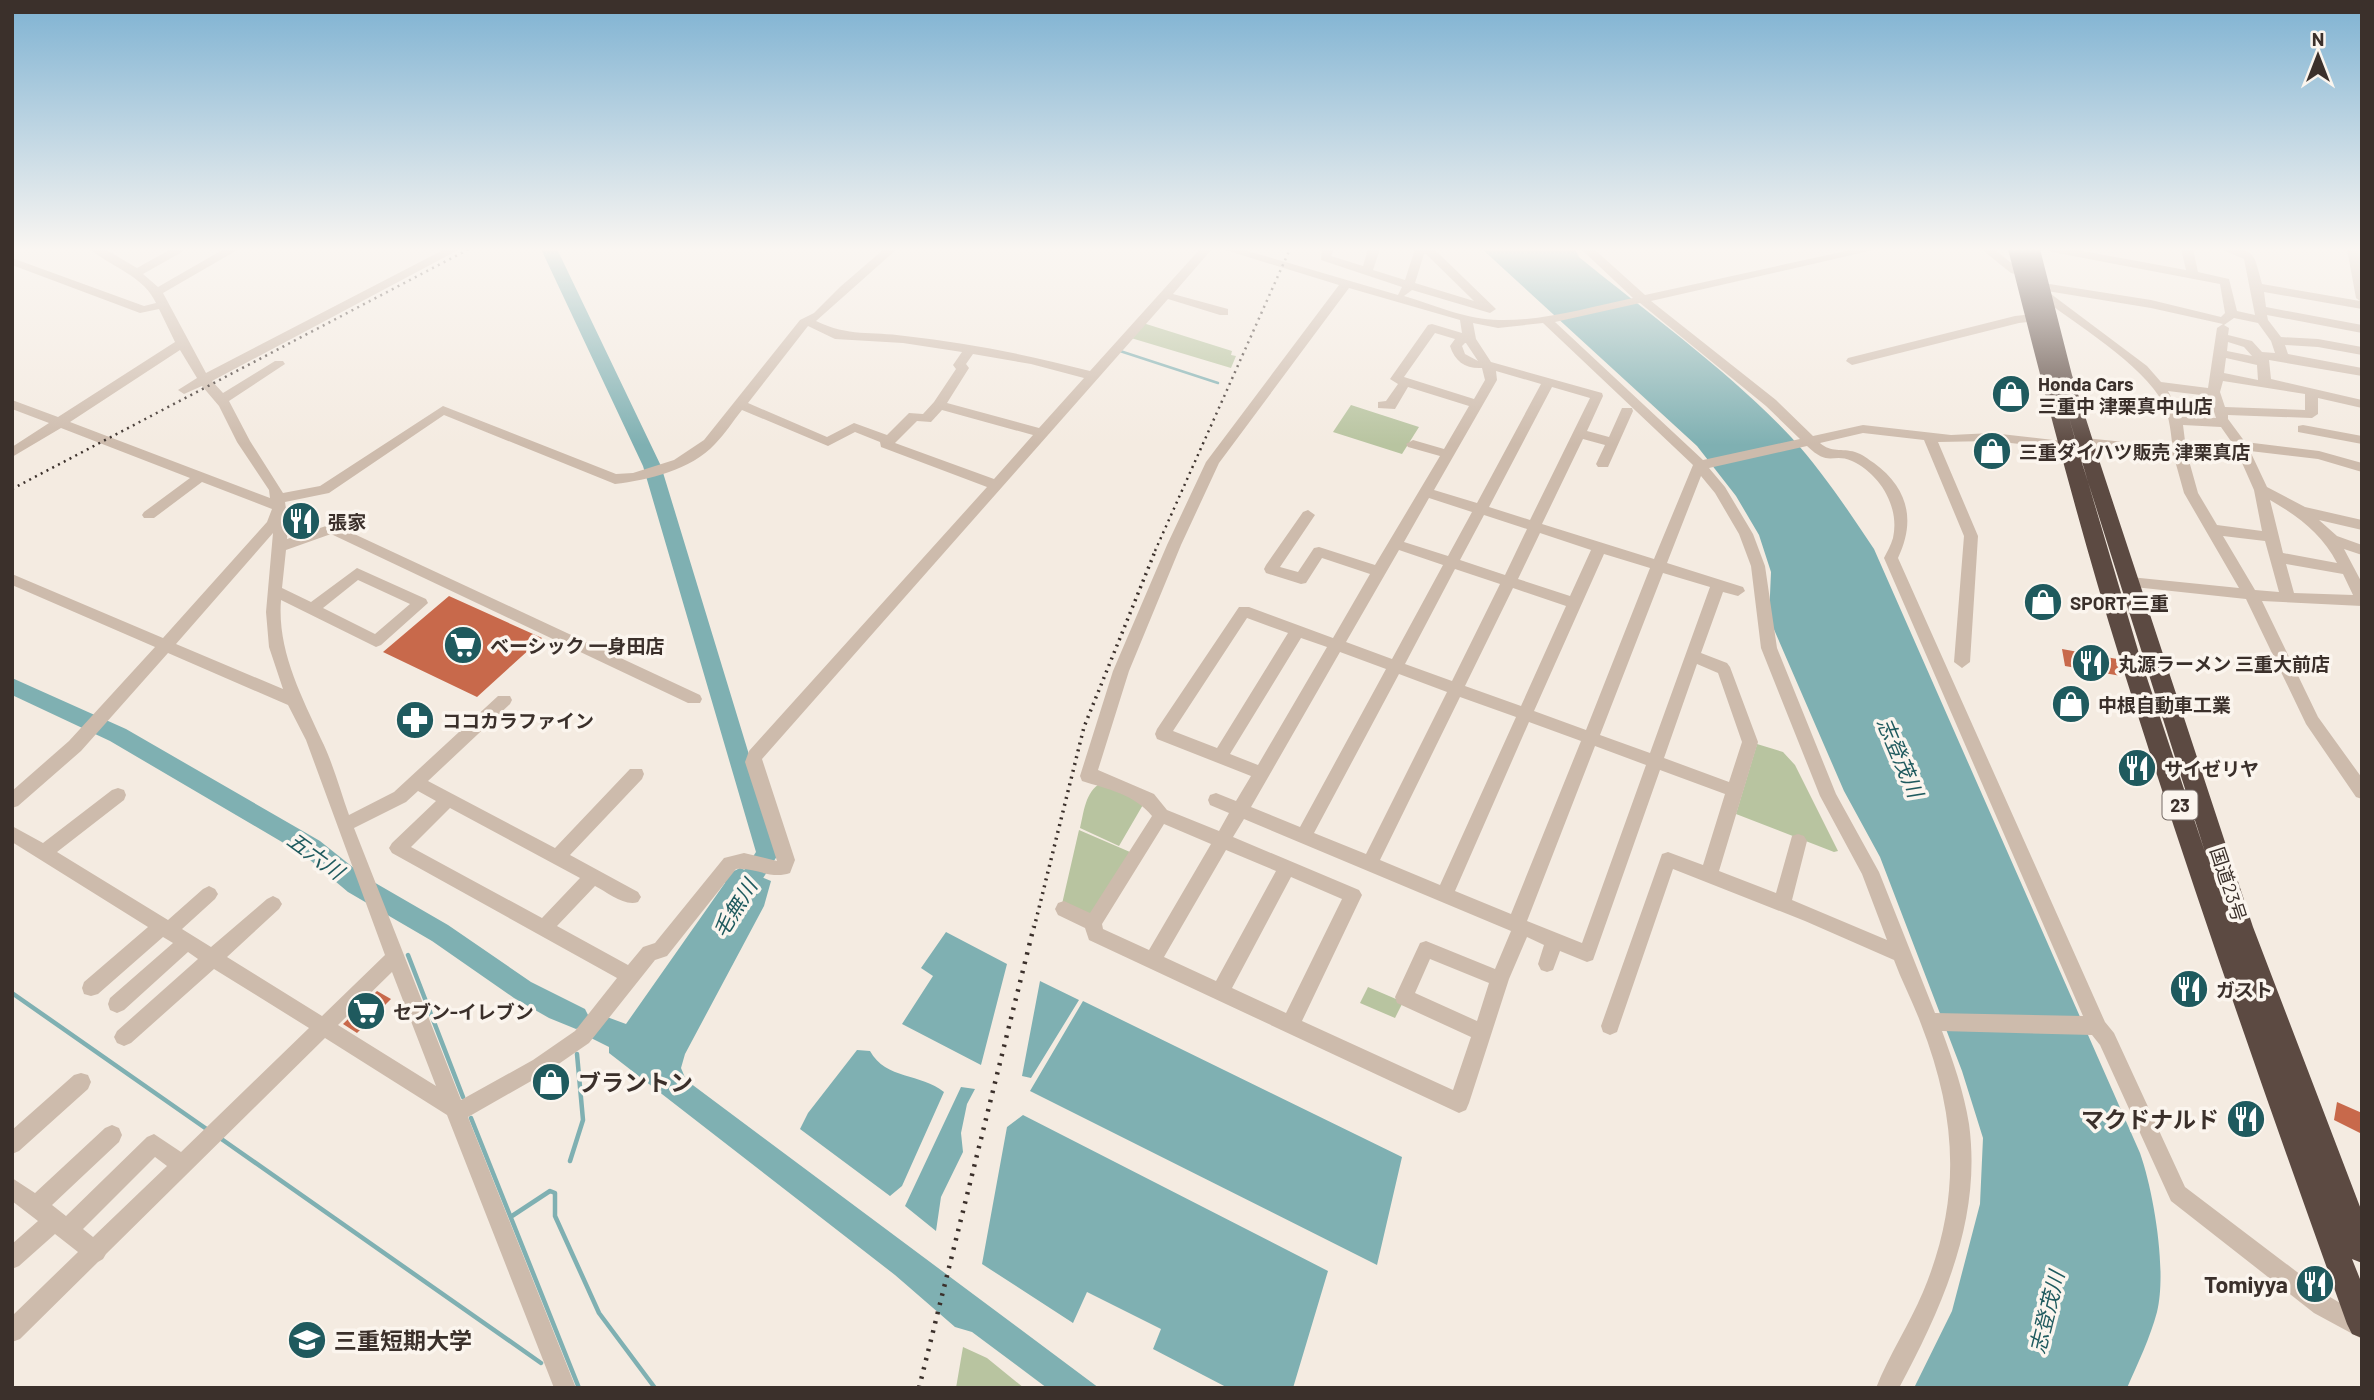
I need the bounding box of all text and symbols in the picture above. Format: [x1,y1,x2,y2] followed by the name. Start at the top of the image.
[2283,21,2353,91] north arrow
[2312,27,2324,50] text: N
[2038,372,2213,417] place label: Honda Cars 三重中 津栗真中山店
[1990,373,2032,415] shop icon: Honda Cars 三重中 津栗真中山店
[1971,430,2013,472] shop icon: 三重ダイハツ販売 津栗真店
[2019,440,2250,463] place label: 三重ダイハツ販売 津栗真店
[280,500,322,542] restaurant icon: 張家
[328,510,366,533] place label: 張家
[2022,581,2064,623] shop icon: SPORT 三重
[2070,591,2169,614] place label: SPORT 三重
[442,624,484,666] supermarket icon: ベーシック 一身田店
[490,634,664,657] place label: ベーシック 一身田店
[2070,642,2112,684] restaurant icon: 丸源ラーメン 三重大前店
[2118,652,2330,675] place label: 丸源ラーメン 三重大前店
[2050,683,2092,725] shop icon: 中根自動車工業
[2098,693,2231,716] place label: 中根自動車工業
[394,699,436,741] pharmacy icon: ココカラファイン
[442,709,594,732] place label: ココカラファイン
[1873,713,1930,802] water label: 志登茂川
[2116,747,2158,789] restaurant icon: サイゼリヤ
[2164,757,2259,780] place label: サイゼリヤ
[2162,790,2198,820] road number: 23
[283,826,350,885] water label: 五六川
[2206,844,2252,924] street label: 国道23号
[707,873,762,941] water label: 毛無川
[2168,968,2210,1010] restaurant icon: ガスト
[2216,978,2273,1001] place label: ガスト
[345,990,387,1032] supermarket icon: セブン-イレブン
[393,1000,534,1023] place label: セブン-イレブン
[530,1061,572,1103] shop icon: ブラントン
[578,1068,693,1096] place label: ブラントン
[2225,1098,2267,1140] restaurant icon: マクドナルド
[2081,1105,2219,1133] place label: マクドナルド
[2294,1263,2336,1305] restaurant icon: Tomiyya
[2024,1266,2069,1356] water label: 志登茂川
[2204,1270,2288,1298] place label: Tomiyya
[286,1319,328,1361] school or university icon: 三重短期大学
[334,1326,472,1354] place label: 三重短期大学

